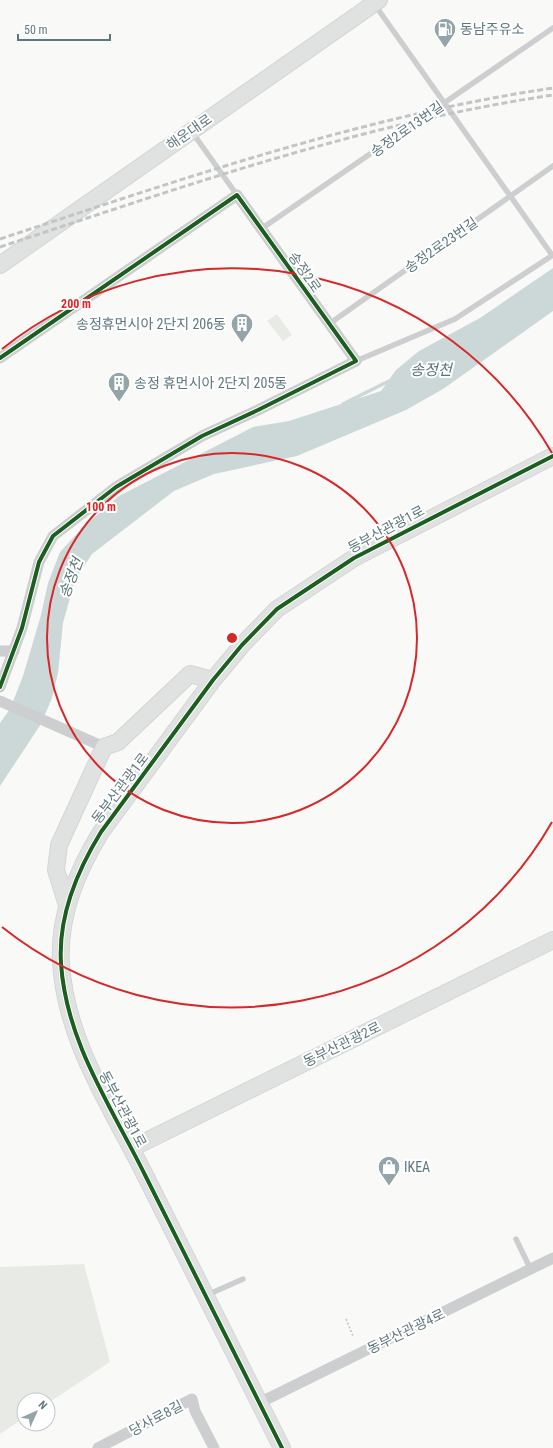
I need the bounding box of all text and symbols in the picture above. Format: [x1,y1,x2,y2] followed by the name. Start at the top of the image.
[18,16,110,42] scale bar
[432,16,458,49] fuel station icon: 동남주유소
[460,21,525,37] place label: 동남주유소
[24,23,48,37] text: 50 m
[368,98,446,160] street label: 송정2로13번길
[163,111,215,153] street label: 해운대로
[402,214,480,276] street label: 송정2로23번길
[285,249,325,295] street label: 송정2로
[61,297,91,311] text: 200 m
[229,311,255,344] building icon: 송정휴먼시아 2단지 206동
[76,316,226,332] place label: 송정휴먼시아 2단지 206동
[410,361,454,379] water label: 송정천
[106,370,132,403] building icon: 송정 휴먼시아 2단지 205동
[134,375,287,391] place label: 송정 휴먼시아 2단지 205동
[86,500,116,514] text: 100 m
[345,502,427,556] street label: 동부산관광1로
[55,553,88,601] water label: 송정천
[225,631,239,645] centre of rings
[88,749,152,826] street label: 동부산관광1로
[301,1018,383,1070] street label: 동부산관광2로
[96,1068,150,1150] street label: 동부산관광1로
[376,1154,402,1187] shop icon: IKEA
[404,1159,430,1175] place label: IKEA
[365,1305,447,1357] street label: 동부산관광4로
[16,1392,56,1432] north arrow
[126,1397,186,1439] street label: 당사로8길
[36,1398,50,1412] text: N

